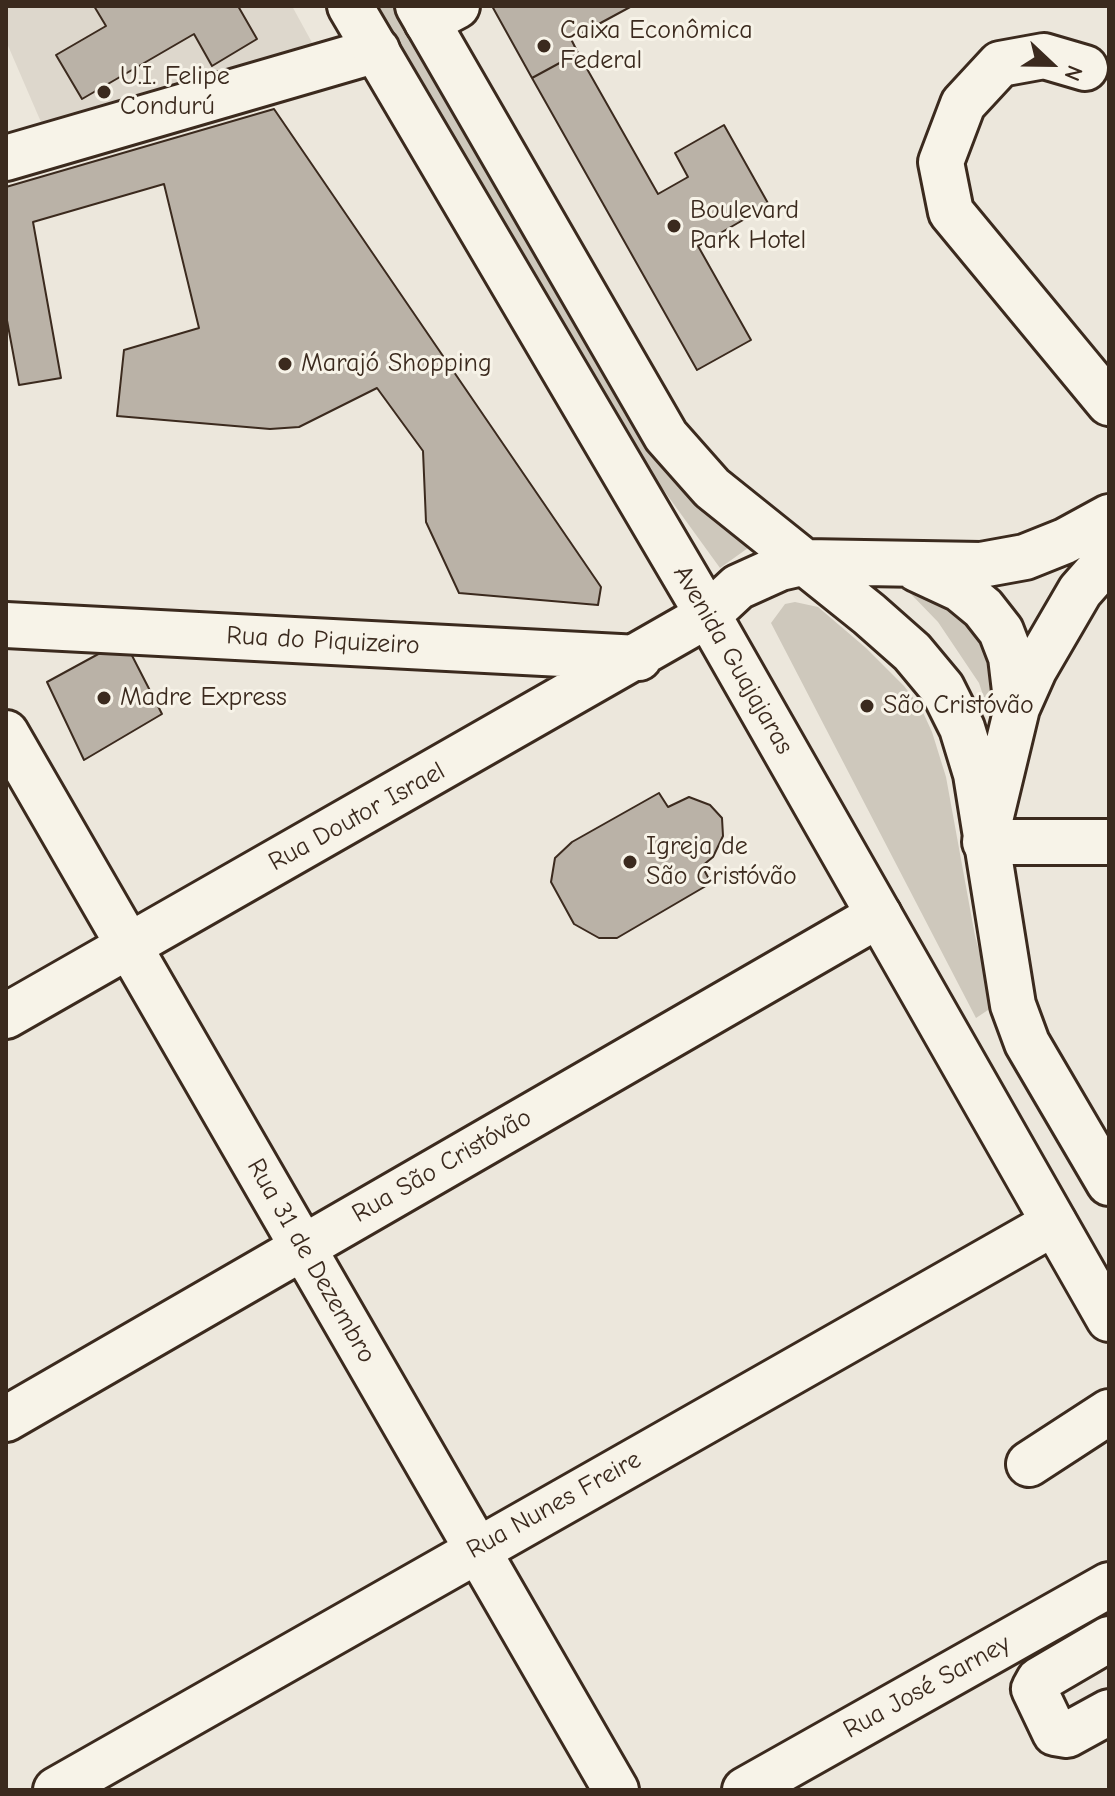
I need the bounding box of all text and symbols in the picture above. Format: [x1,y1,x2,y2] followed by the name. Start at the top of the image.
[560,15,753,76] place label: Caixa Econômica Federal
[1011,24,1091,104] north arrow
[535,37,553,55] marker: Caixa Econômica Federal
[120,61,230,122] place label: U.I. Felipe Condurú
[1059,61,1088,85] text: N
[95,83,113,101] marker: U.I. Felipe Condurú
[690,195,806,256] place label: Boulevard Park Hotel
[665,217,683,235] marker: Boulevard Park Hotel
[301,348,492,380] place label: Marajó Shopping
[276,355,294,373] marker: Marajó Shopping
[666,560,800,760] street label: Avenida Guajajaras
[226,620,420,662] street label: Rua do Piquizeiro
[120,682,287,714] place label: Madre Express
[95,689,113,707] marker: Madre Express
[883,690,1034,722] place label: São Cristóvão
[858,697,876,715] marker: São Cristóvão
[263,756,451,878] street label: Rua Doutor Israel
[646,831,797,892] place label: Igreja de São Cristóvão
[621,853,639,871] marker: Igreja de São Cristóvão
[347,1102,537,1230] street label: Rua São Cristóvão
[240,1153,382,1369] street label: Rua 31 de Dezembro
[461,1444,647,1566] street label: Rua Nunes Freire
[838,1628,1016,1746] street label: Rua José Sarney

